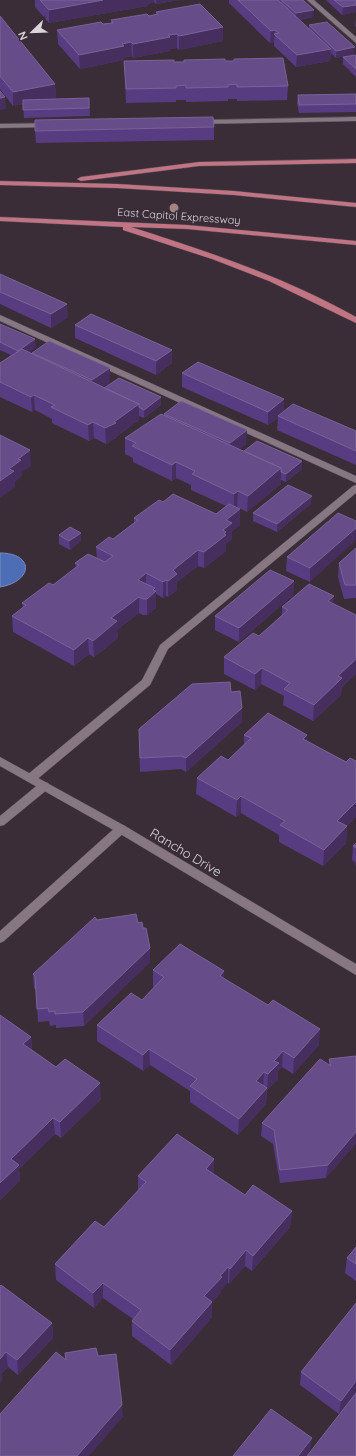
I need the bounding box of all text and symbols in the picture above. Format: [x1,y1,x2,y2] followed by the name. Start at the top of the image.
[12,12,52,52] north arrow
[15,29,31,42] text: N
[117,205,241,227] street label: East Capitol Expressway
[147,824,225,880] street label: Rancho Drive

